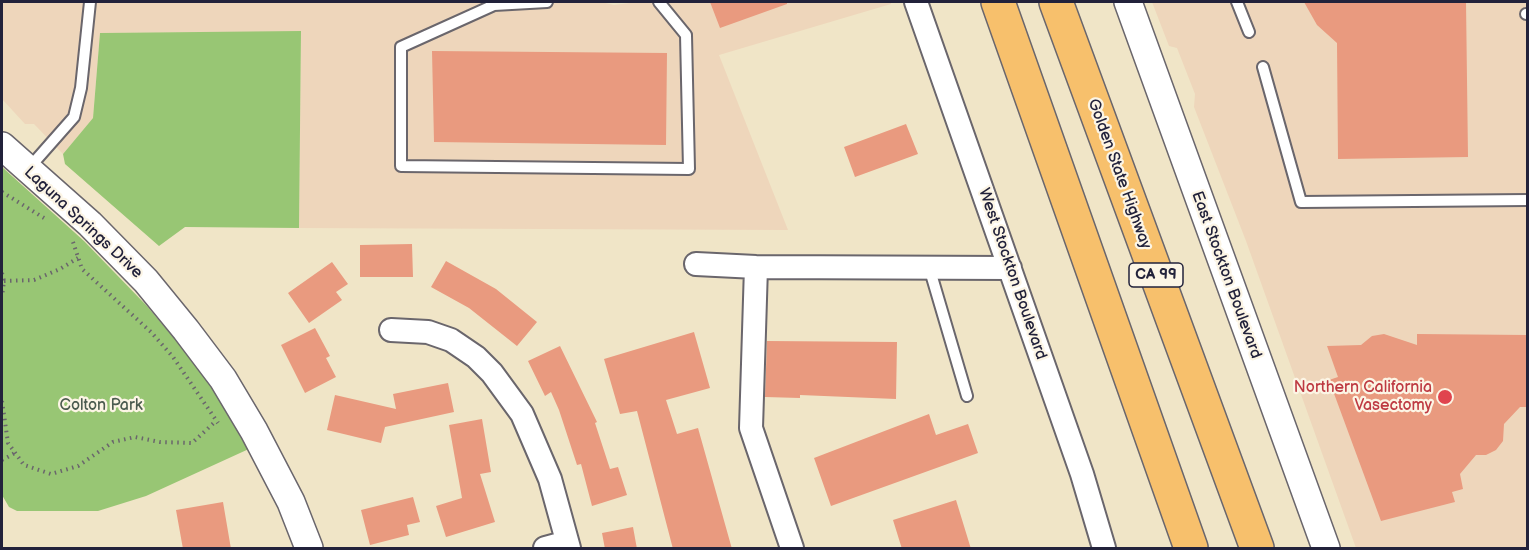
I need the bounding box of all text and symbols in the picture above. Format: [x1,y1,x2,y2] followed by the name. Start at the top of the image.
[1083,96,1155,252] street label: Golden State Highway
[20,163,146,283] street label: Laguna Springs Drive
[974,186,1050,362] street label: West Stockton Boulevard
[1187,189,1265,361] street label: East Stockton Boulevard
[1129,263,1183,287] road number: CA 99
[1294,378,1432,416] place label: Northern California Vasectomy
[1436,388,1454,406] marker: Northern California Vasectomy
[60,396,142,416] park label: Colton Park

